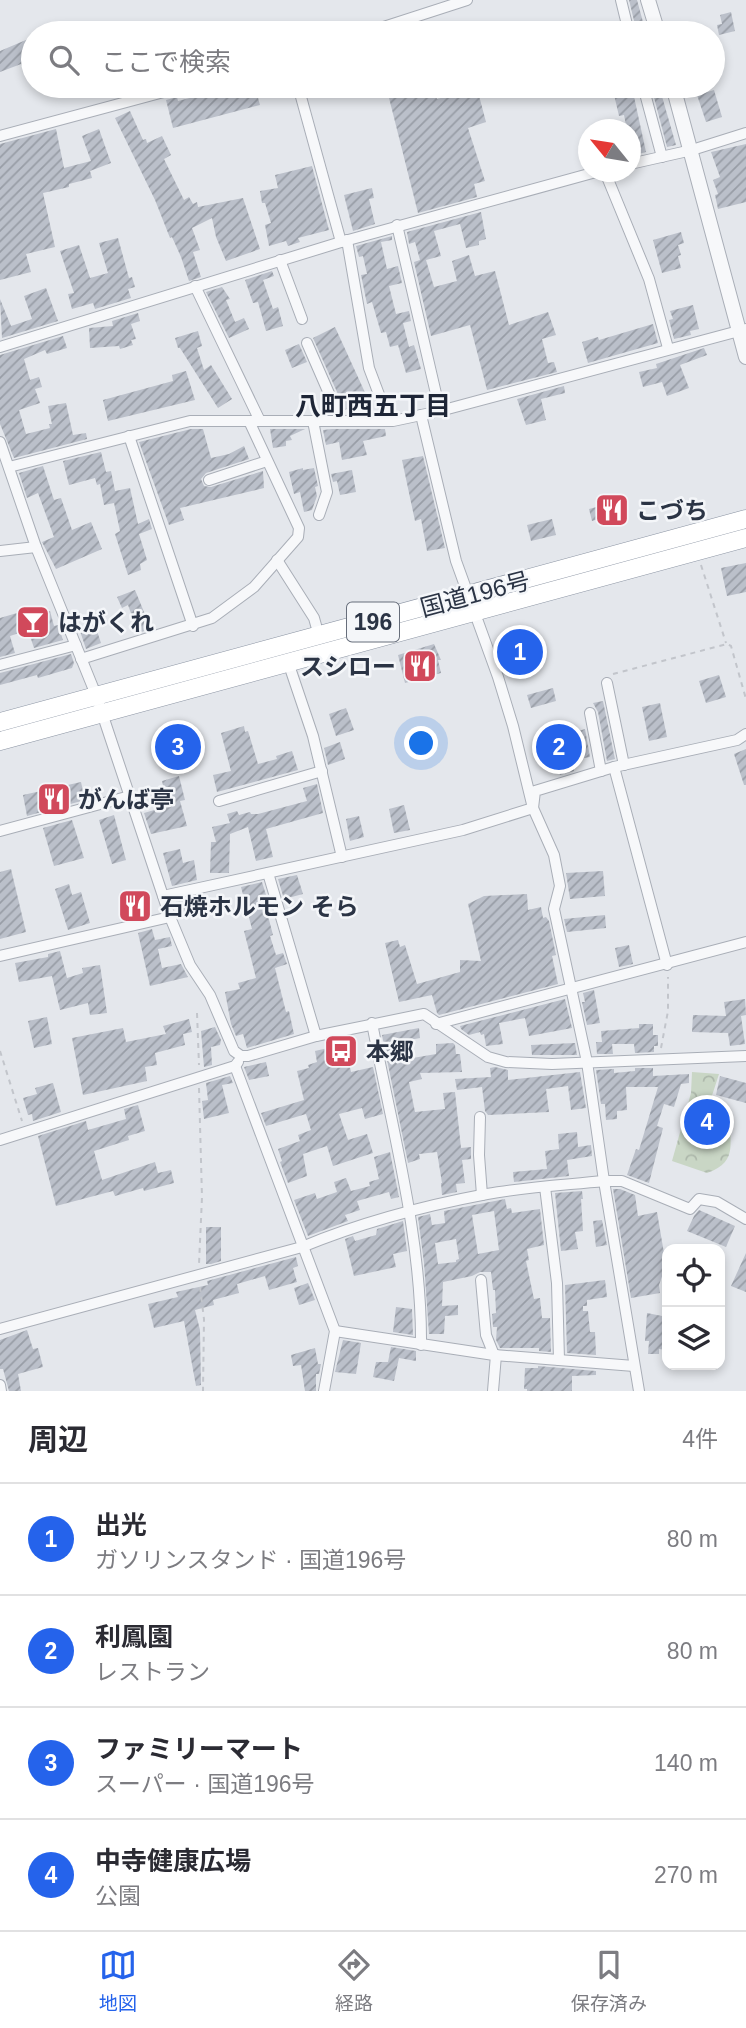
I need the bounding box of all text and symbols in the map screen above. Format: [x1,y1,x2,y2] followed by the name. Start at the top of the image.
[21,21,725,98] search box
[45,41,83,79] icon: search
[101,47,231,77] text: ここで検索
[578,119,641,182] north arrow
[295,391,451,421] district label: 八町西五丁目
[593,491,631,529] restaurant icon: こづち
[636,497,708,524] place label: こづち
[417,566,533,622] street label: 国道196号
[347,602,399,642] road number: 196
[14,603,52,641] bar icon: はがくれ
[58,609,154,636] place label: はがくれ
[497,626,543,678] pin: 1
[401,647,439,685] restaurant icon: スシロー
[300,653,396,680] place label: スシロー
[155,721,201,773] pin: 3
[536,721,582,773] pin: 2
[404,726,438,760] your location
[35,780,73,818] restaurant icon: がんば亭
[78,786,174,813] place label: がんば亭
[116,887,154,925] restaurant icon: 石焼ホルモン そら
[160,893,359,920] place label: 石焼ホルモン そら
[322,1032,360,1070] bus stop icon: 本郷
[366,1038,414,1065] place label: 本郷
[684,1096,730,1148] pin: 4
[662,1244,725,1370] map controls
[662,1244,725,1307] button: locate
[662,1307,725,1370] button: layers
[28,1423,88,1456] text: 周辺
[682,1426,718,1452] text: 4件
[95,1510,147,1540] text: 出光
[45,1526,57,1552] text: 1
[667,1526,718,1552] text: 80 m
[95,1547,406,1573] text: ガソリンスタンド · 国道196号
[95,1622,173,1652] text: 利鳳園
[45,1638,57,1664] text: 2
[667,1638,718,1664] text: 80 m
[95,1659,210,1685] text: レストラン
[95,1734,303,1764] text: ファミリーマート
[45,1750,57,1776] text: 3
[654,1750,718,1776] text: 140 m
[95,1771,315,1797] text: スーパー · 国道196号
[95,1846,251,1876] text: 中寺健康広場
[45,1862,57,1888] text: 4
[654,1862,718,1888] text: 270 m
[95,1883,141,1909] text: 公園
[99,1946,137,2015] tab: 地図
[335,1946,373,2015] tab: 経路
[571,1946,647,2015] tab: 保存済み

